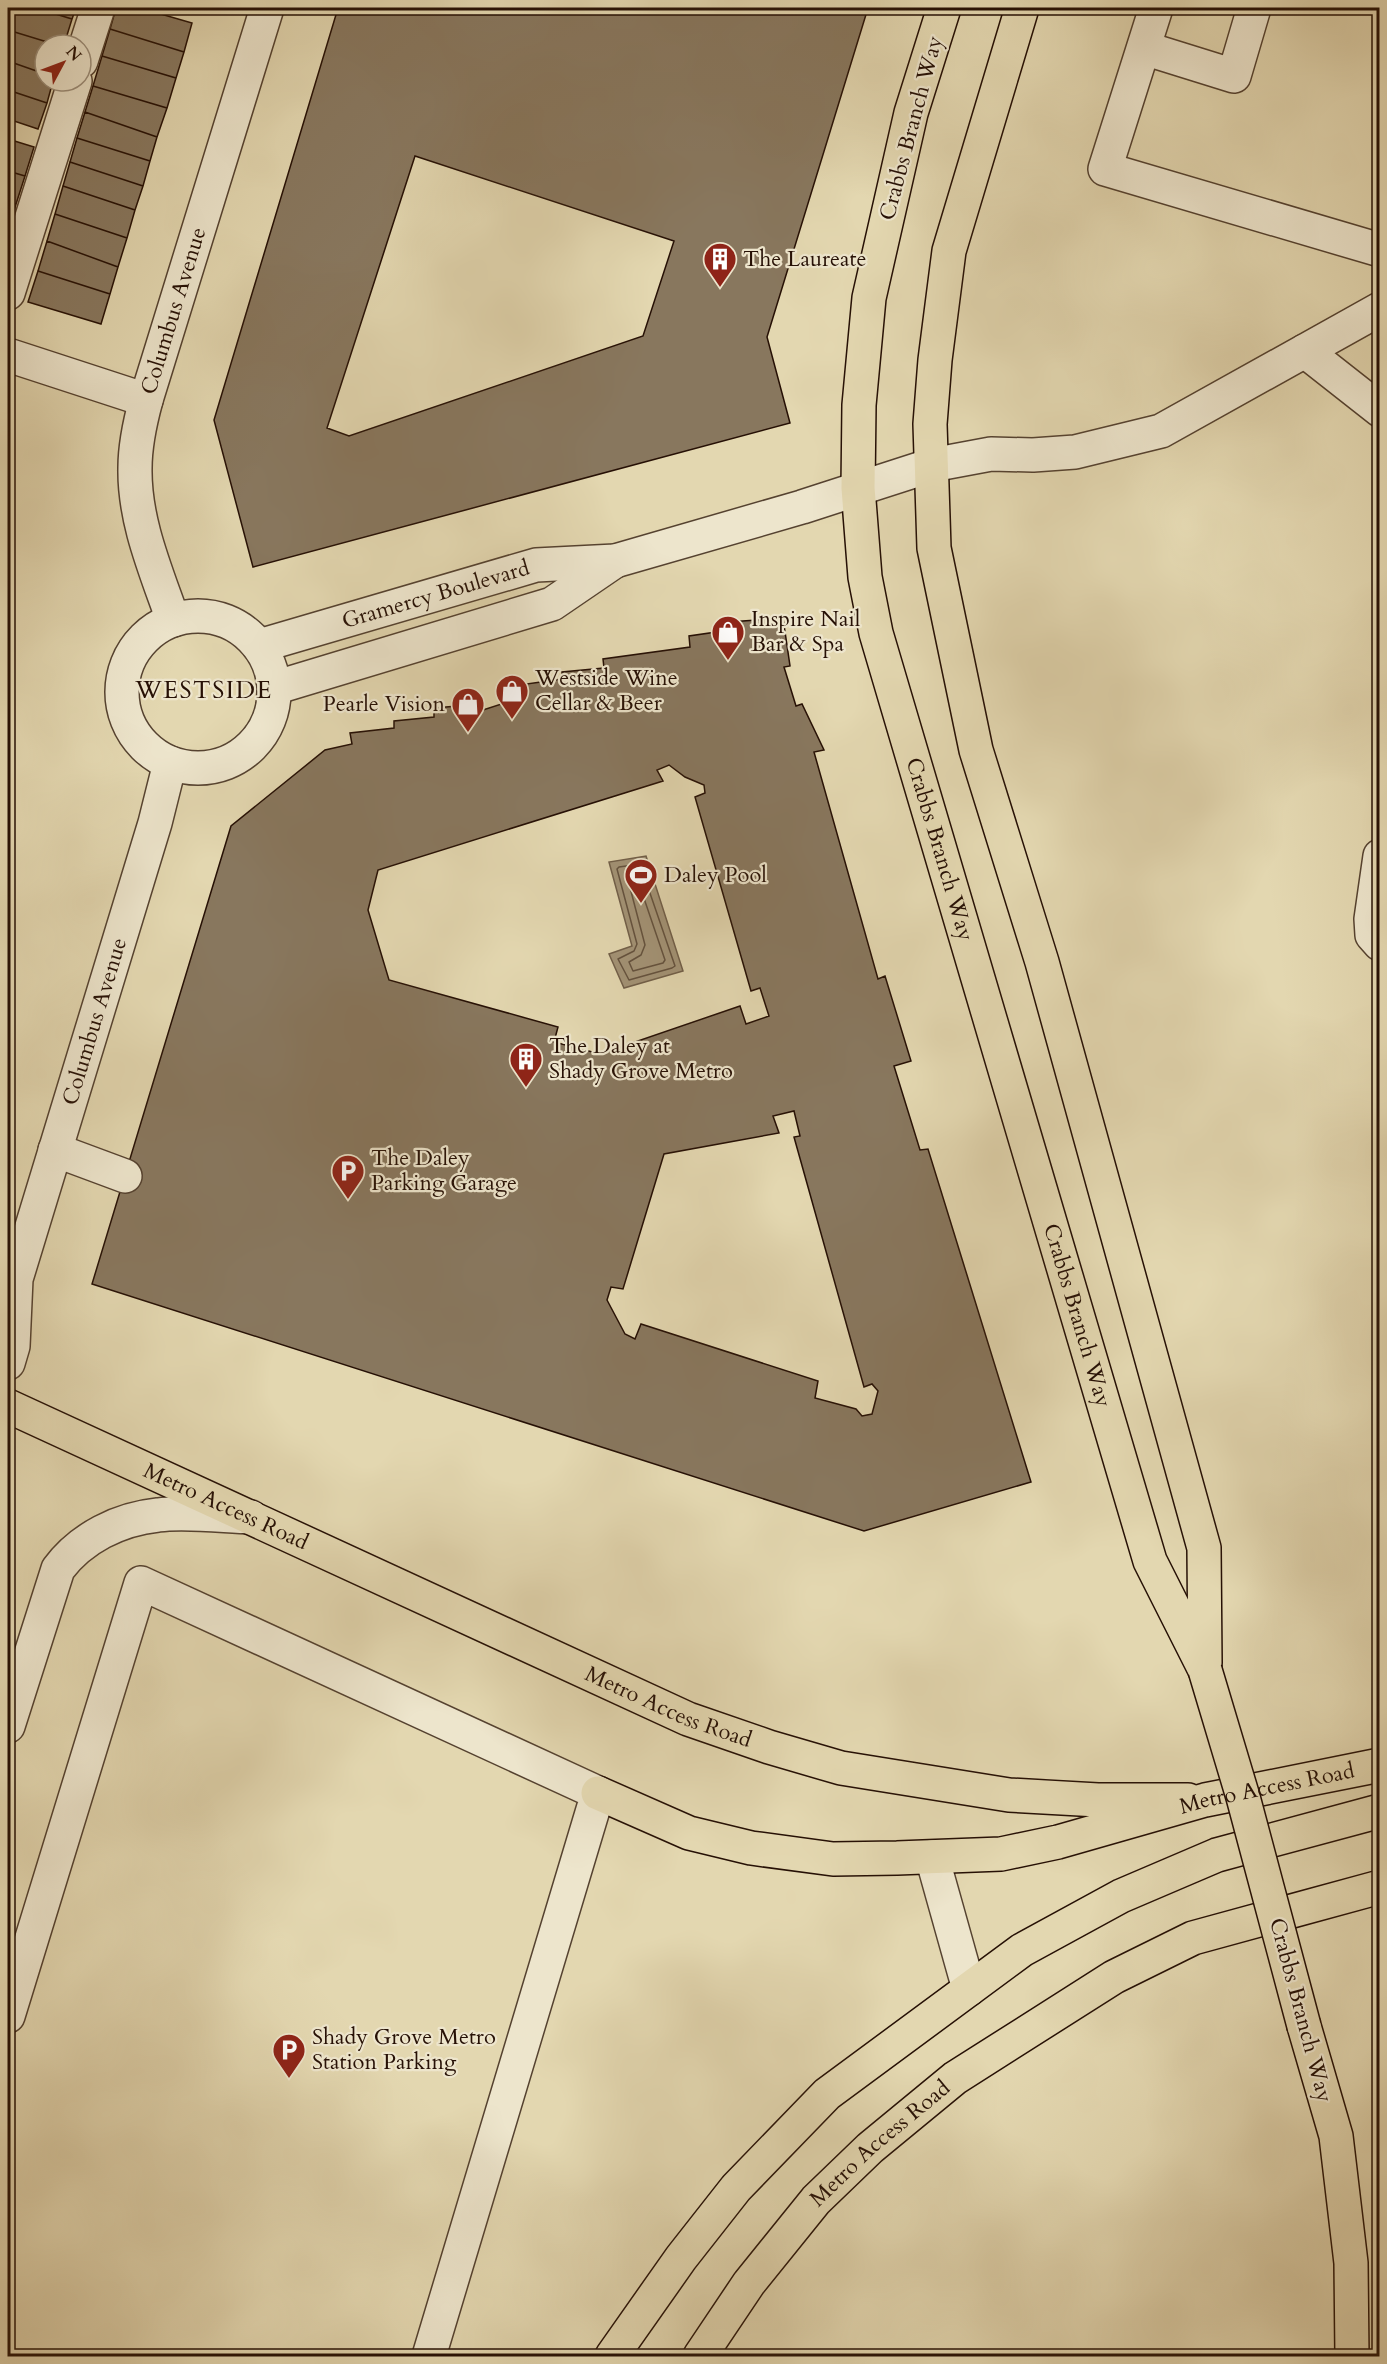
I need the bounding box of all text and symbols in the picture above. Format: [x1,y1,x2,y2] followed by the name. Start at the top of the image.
[872,32,950,223] street label: Crabbs Branch Way
[33,33,93,93] north arrow
[61,41,86,66] text: N
[134,223,213,398] street label: Columbus Avenue
[702,241,738,288] building icon: The Laureate
[743,244,866,274] place label: The Laureate
[338,553,533,636] street label: Gramercy Boulevard
[751,604,861,659] place label: Inspire Nail Bar & Spa
[710,614,746,661] shop icon: Inspire Nail Bar & Spa
[534,663,678,718] place label: Westside Wine Cellar & Beer
[494,673,530,720] shop icon: Westside Wine Cellar & Beer
[134,674,273,707] district label: WESTSIDE
[450,686,486,733] shop icon: Pearle Vision
[323,689,445,719] place label: Pearle Vision
[899,754,981,945] street label: Crabbs Branch Way
[623,857,659,904] sports icon: Daley Pool
[664,860,767,890] place label: Daley Pool
[55,934,134,1109] street label: Columbus Avenue
[549,1031,733,1086] place label: The Daley at Shady Grove Metro
[508,1041,544,1088] building icon: The Daley at Shady Grove Metro
[371,1143,517,1198] place label: The Daley Parking Garage
[330,1153,366,1200] parking icon: The Daley Parking Garage
[1036,1220,1119,1411] street label: Crabbs Branch Way
[139,1455,314,1557] street label: Metro Access Road
[580,1659,756,1755] street label: Metro Access Road
[1176,1755,1357,1822] street label: Metro Access Road
[1262,1915,1340,2106] street label: Crabbs Branch Way
[312,2022,496,2077] place label: Shady Grove Metro Station Parking
[271,2032,307,2079] parking icon: Shady Grove Metro Station Parking
[803,2073,957,2213] street label: Metro Access Road

